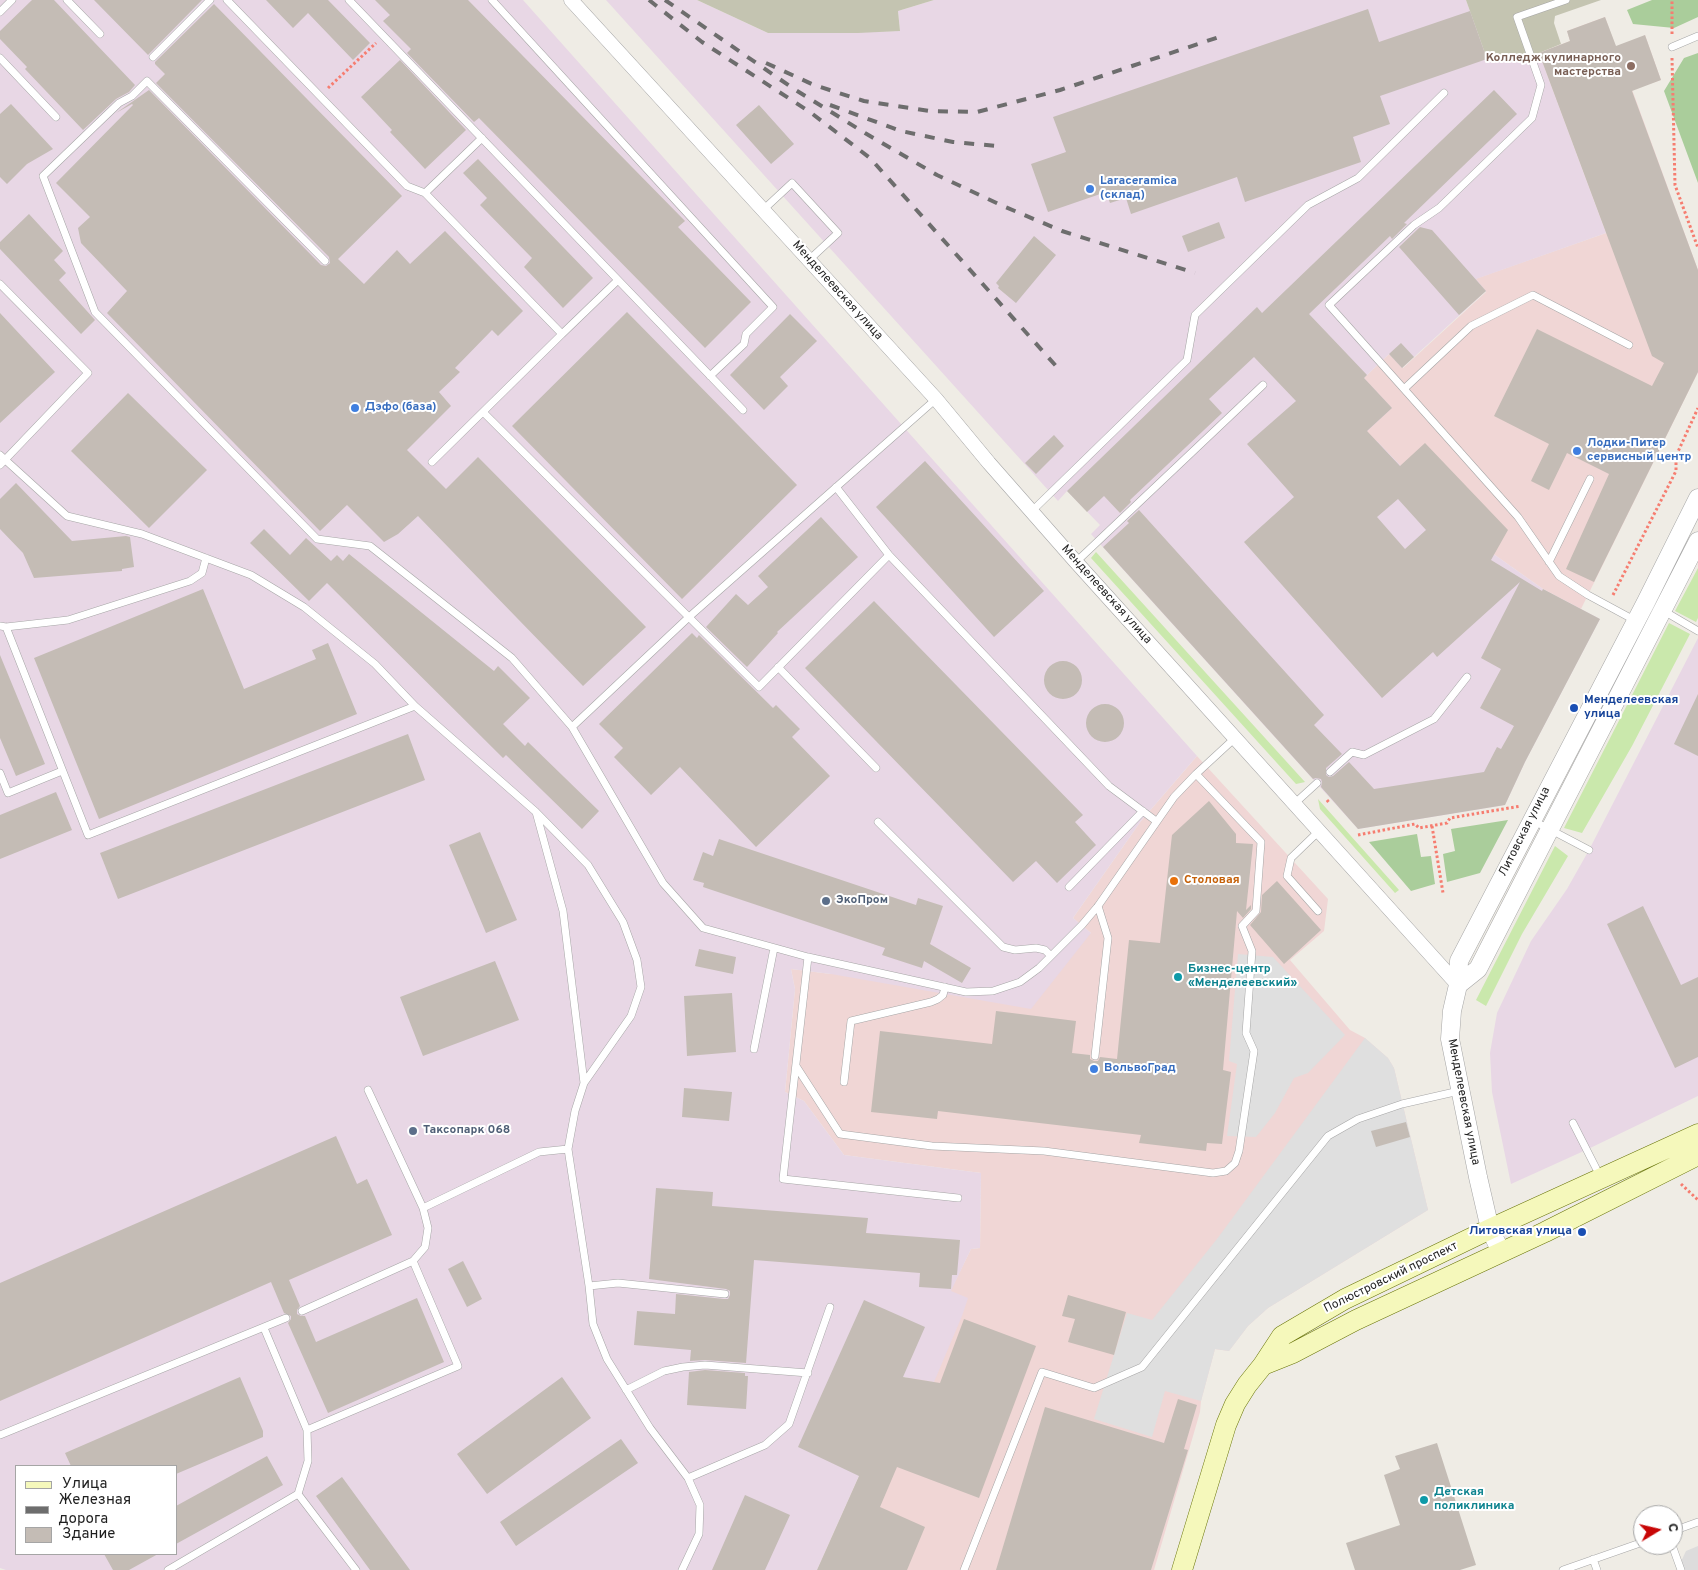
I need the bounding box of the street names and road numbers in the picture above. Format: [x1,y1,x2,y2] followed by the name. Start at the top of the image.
[789,238,885,344] street label: Менделеевская улица
[1058,542,1154,648] street label: Менделеевская улица
[1496,785,1554,879] street label: Литовская улица
[1444,1038,1482,1166] street label: Менделеевская улица
[1322,1239,1460,1317] street label: Полюстровский проспект

